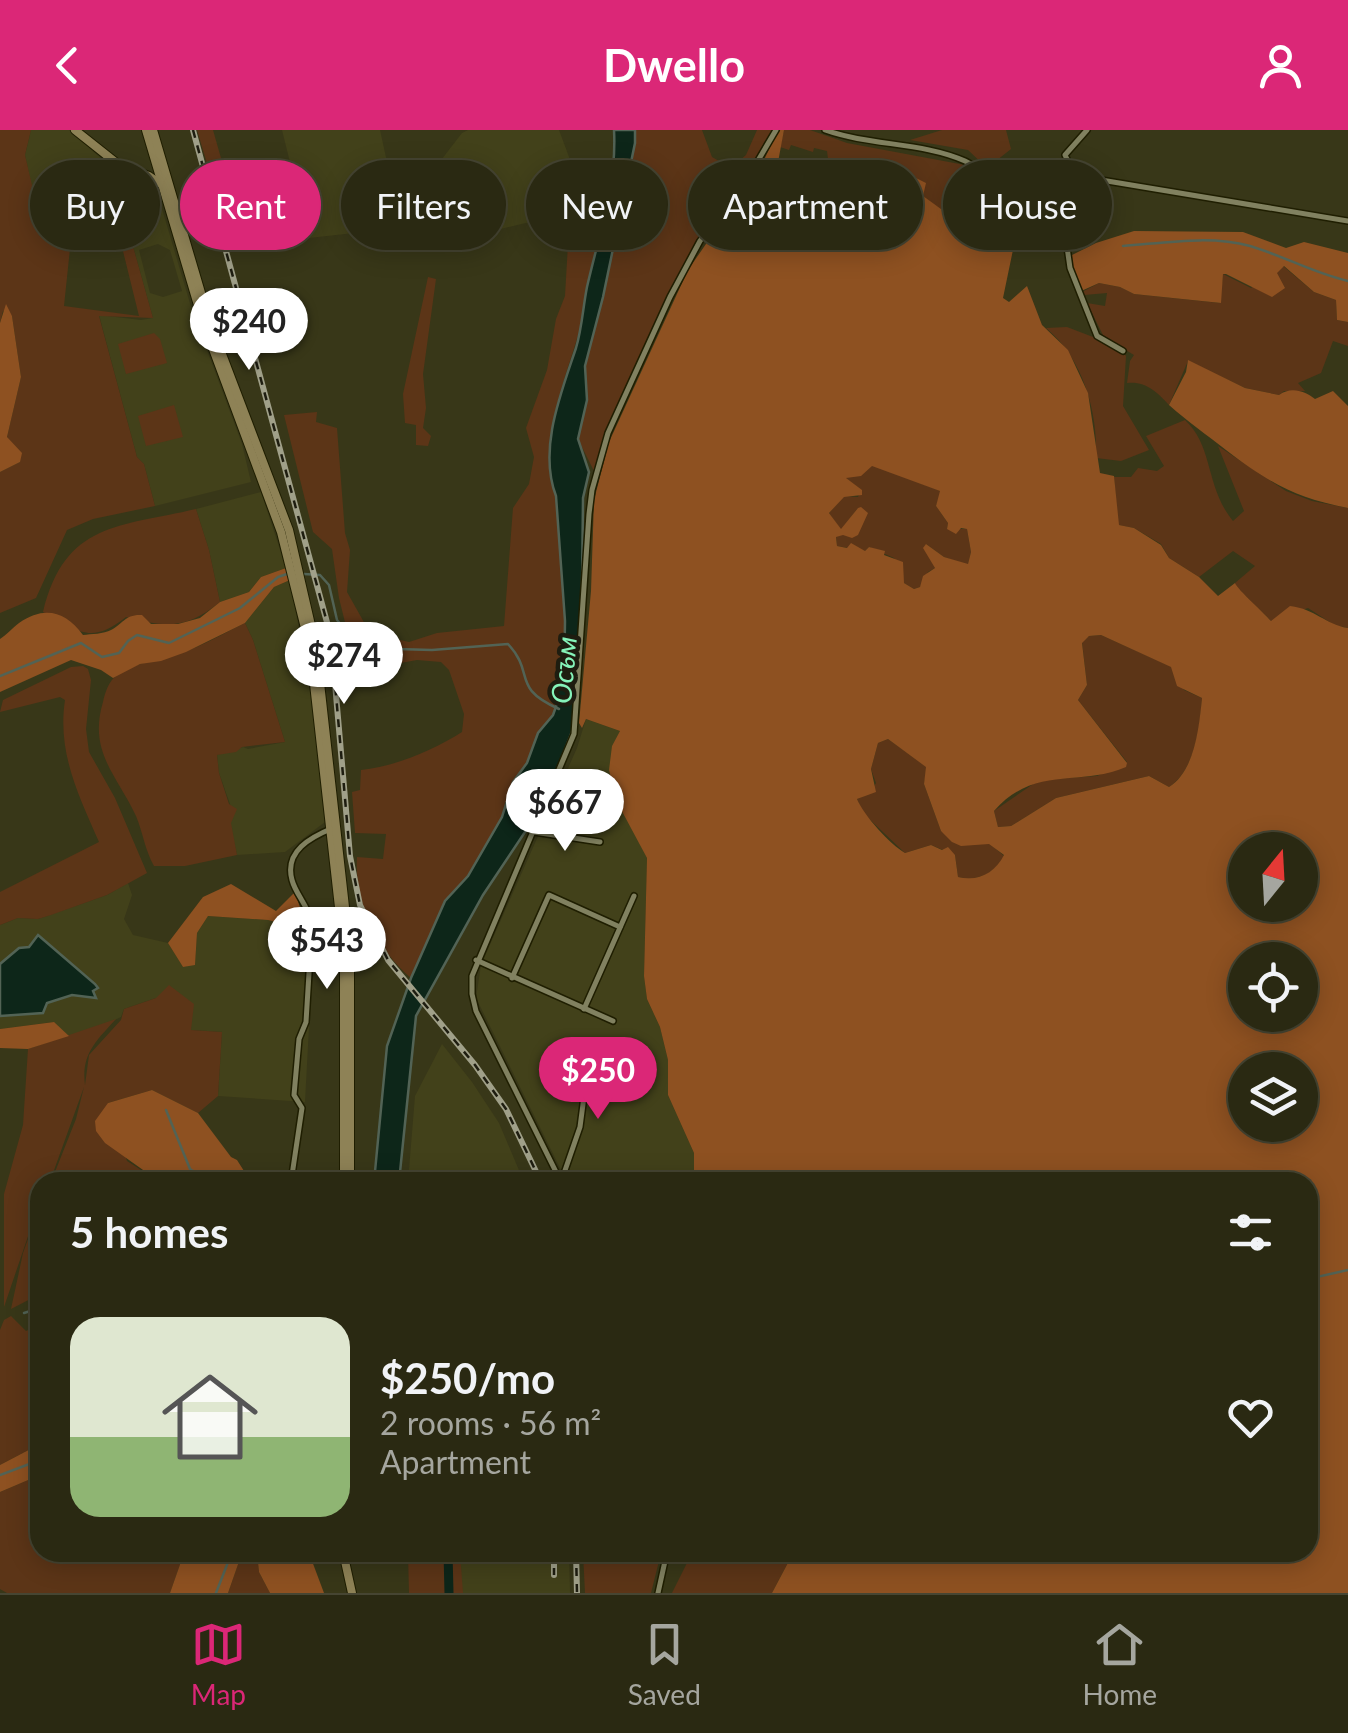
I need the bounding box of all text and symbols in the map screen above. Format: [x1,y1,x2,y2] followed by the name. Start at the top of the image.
[40,38,95,93] icon: back
[603,38,745,92] text: Dwello
[1253,38,1308,93] icon: person
[30,160,160,250] chip: Buy
[180,160,321,250] chip: Rent
[341,160,506,250] chip: Filters
[526,160,668,250] chip: New
[688,160,923,250] chip: Apartment
[943,160,1112,250] chip: House
[190,288,308,373] pin: $240
[212,301,286,340] text: $240
[285,622,403,707] pin: $274
[307,635,381,674] text: $274
[543,635,583,705] water label: Осъм
[506,769,624,854] pin: $667
[528,782,602,821] text: $667
[1228,832,1318,922] north arrow
[1228,832,1318,1142] map controls
[268,907,386,992] pin: $543
[290,920,364,959] text: $543
[1228,942,1318,1032] button: locate
[539,1037,657,1122] pin: $250
[561,1050,635,1089] text: $250
[1228,1052,1318,1142] button: layers
[1223,1205,1278,1260] icon: filters
[70,1207,228,1257] text: 5 homes
[380,1353,555,1403] text: $250/mo
[150,1357,270,1477] icon: home
[1223,1390,1278,1445] icon: heart
[380,1403,601,1442] text: 2 rooms · 56 m²
[380,1442,531,1481] text: Apartment
[191,1617,246,1711] tab: Map
[628,1617,701,1711] tab: Saved
[1083,1617,1157,1711] tab: Home

